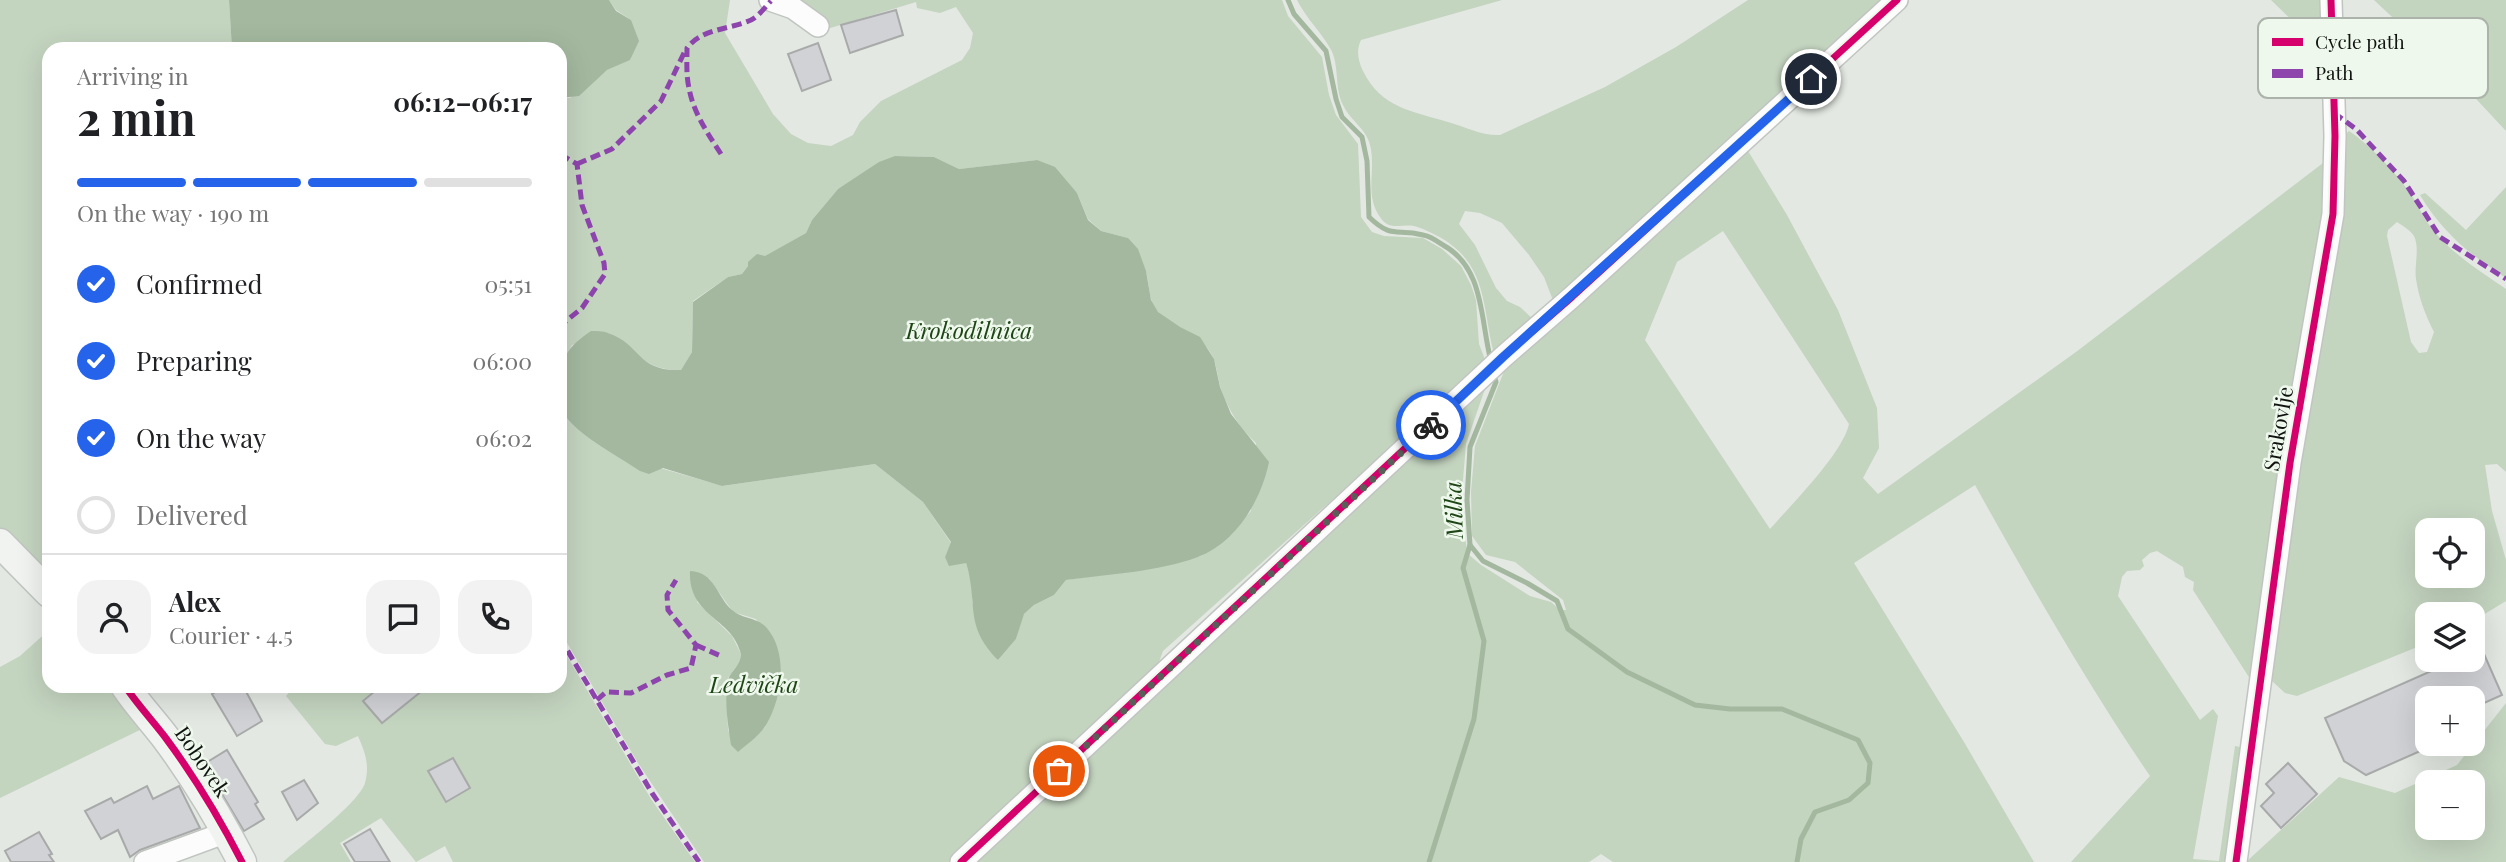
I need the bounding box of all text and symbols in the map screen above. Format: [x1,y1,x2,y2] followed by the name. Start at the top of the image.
[2258,18,2488,98] legend
[2315,28,2405,54] text: Cycle path
[1781,49,1841,109] pin
[2315,59,2353,85] text: Path
[77,60,189,91] text: Arriving in
[1792,60,1830,98] icon: home
[393,84,532,119] text: 06:12–06:17
[77,86,196,148] text: 2 min
[77,197,269,228] text: On the way · 190 m
[77,265,115,303] icon: check
[136,266,263,301] text: Confirmed
[484,268,532,299] text: 05:51
[905,314,1032,345] water label: Krokodilnica
[77,342,115,380] icon: check
[136,343,252,378] text: Preparing
[473,345,532,376] text: 06:00
[2256,384,2298,473] street label: Srakovlje
[1396,390,1466,460] courier
[1412,406,1450,444] icon: bike
[77,419,115,457] icon: check
[136,420,266,455] text: On the way
[475,422,532,453] text: 06:02
[1436,481,1469,540] water label: Milka
[136,497,248,532] text: Delivered
[2415,518,2485,840] map controls
[2415,518,2485,588] button: locate
[77,580,151,654] button: person
[366,580,440,654] button: chat
[458,580,532,654] button: phone
[169,584,221,619] text: Alex
[2415,602,2485,672] button: layers
[169,619,293,650] text: Courier · 4.5
[709,668,798,699] water label: Ledvička
[2415,686,2485,756] button: +
[170,720,238,802] street label: Bobovek
[1029,741,1089,801] pin
[1040,752,1078,790] icon: bag
[2415,770,2485,840] button: −

